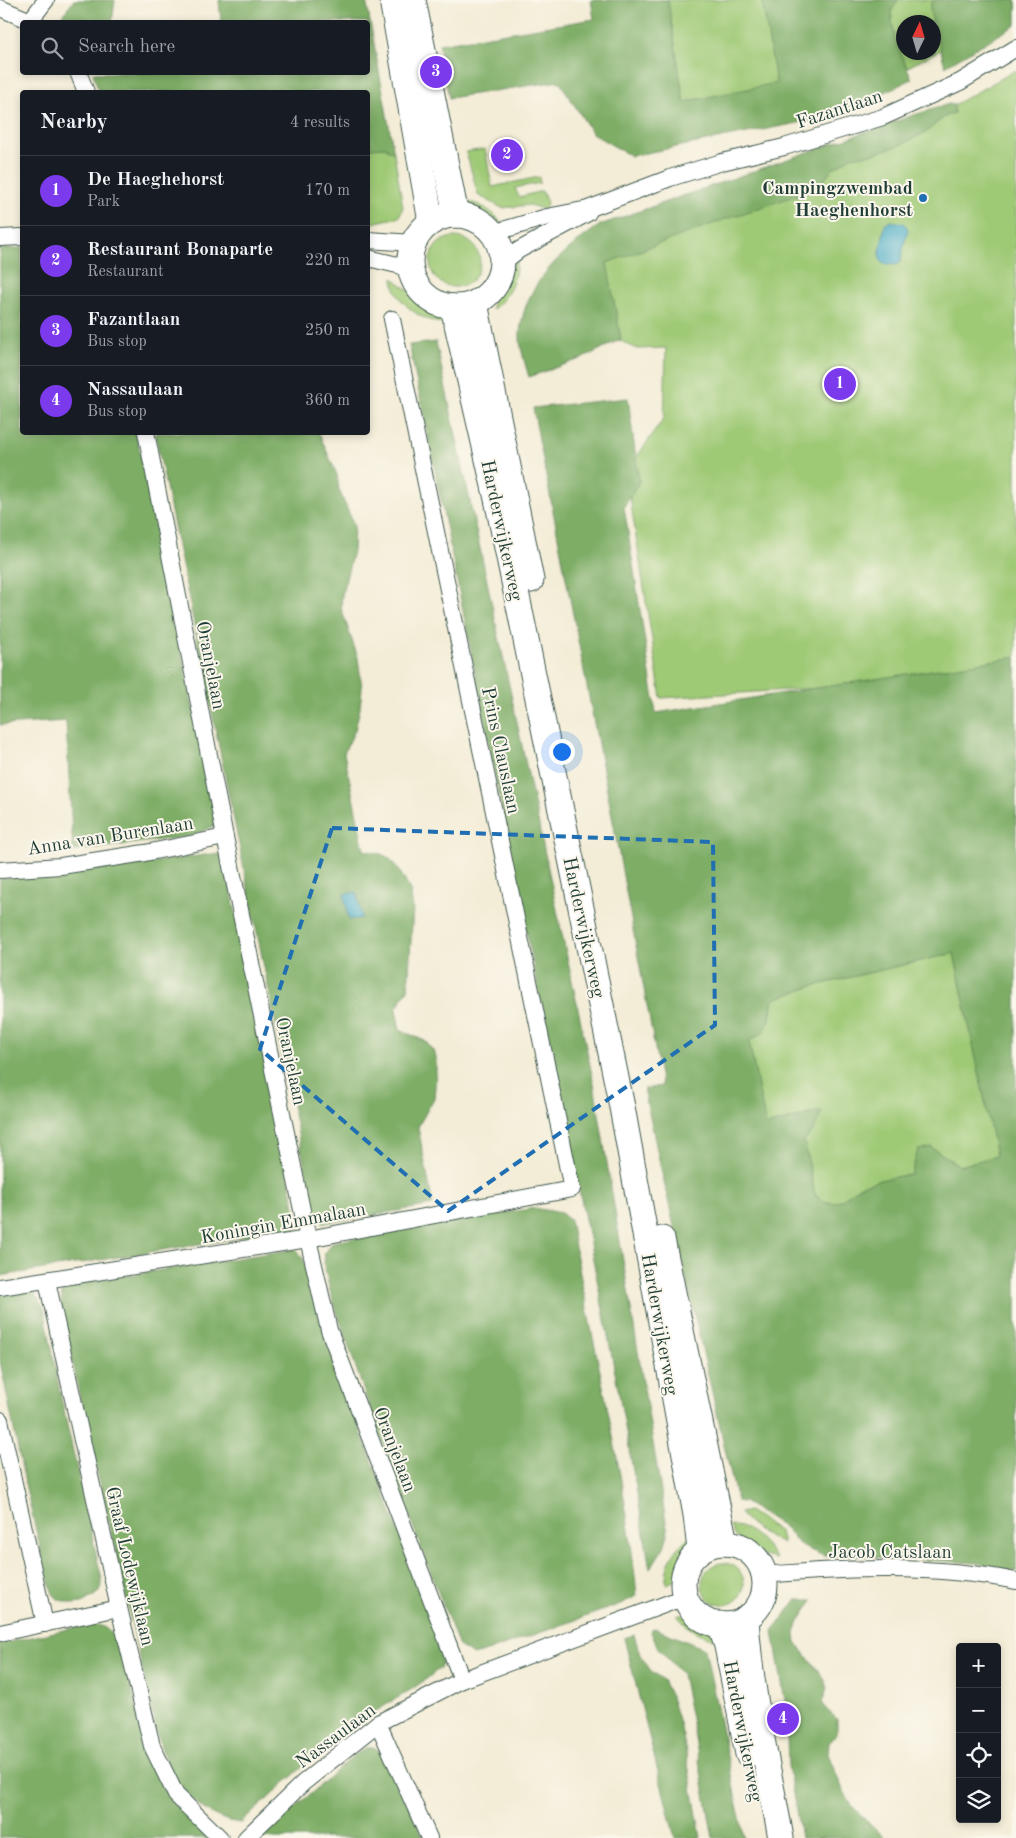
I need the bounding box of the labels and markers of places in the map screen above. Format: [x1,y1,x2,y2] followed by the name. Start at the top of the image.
[420,53,452,91] pin: 3
[491,136,523,174] pin: 2
[762,180,913,221] place label: Campingzwembad Haeghenhorst
[917,192,929,204] marker: Campingzwembad Haeghenhorst
[824,365,856,403] pin: 1
[767,1700,799,1738] pin: 4

